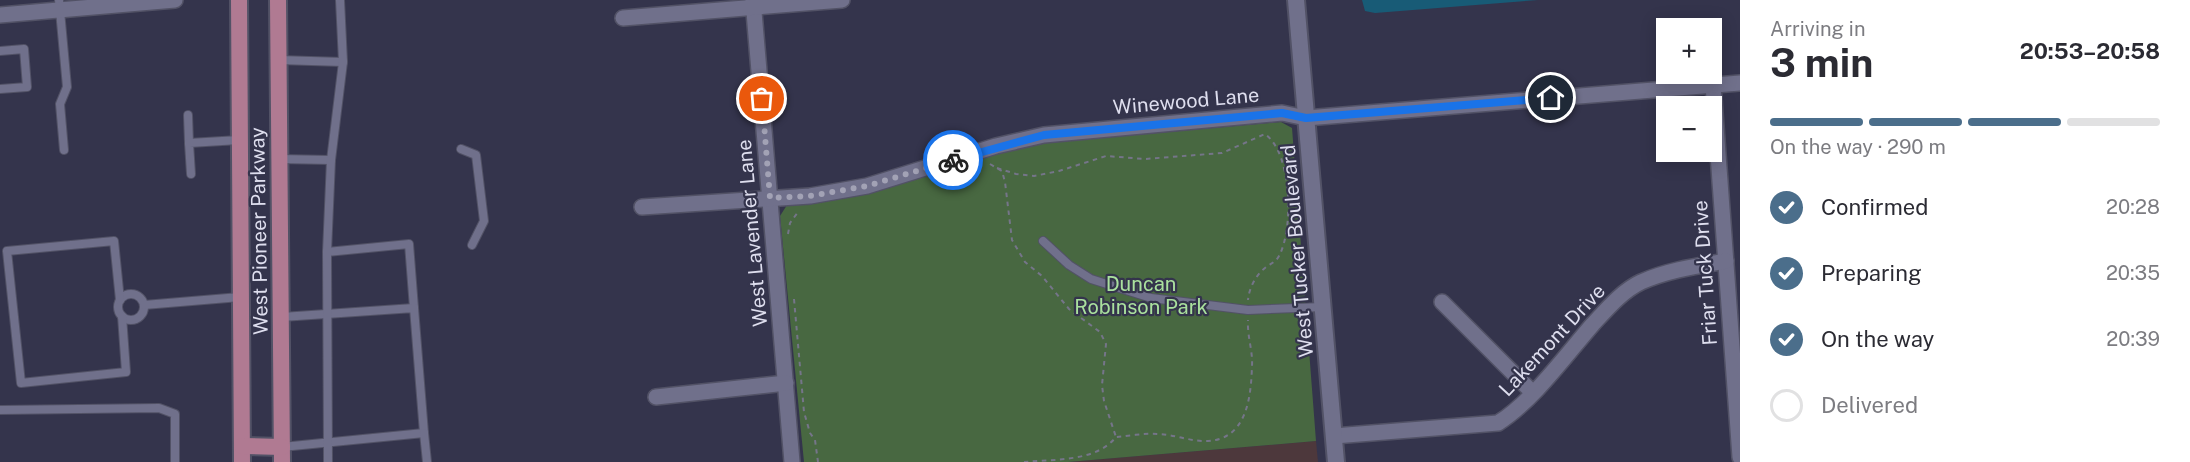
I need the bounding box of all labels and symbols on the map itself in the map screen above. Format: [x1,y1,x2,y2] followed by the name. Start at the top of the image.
[1525,72,1576,123] pin
[736,73,787,124] pin
[1112,83,1260,119] street label: Winewood Lane
[245,127,273,335] street label: West Pioneer Parkway
[923,130,983,190] courier
[732,138,772,328] street label: West Lavender Lane
[1276,144,1318,358] street label: West Tucker Boulevard
[1688,200,1722,346] street label: Friar Tuck Drive
[1074,272,1208,319] park label: Duncan Robinson Park
[1494,279,1610,401] street label: Lakemont Drive

